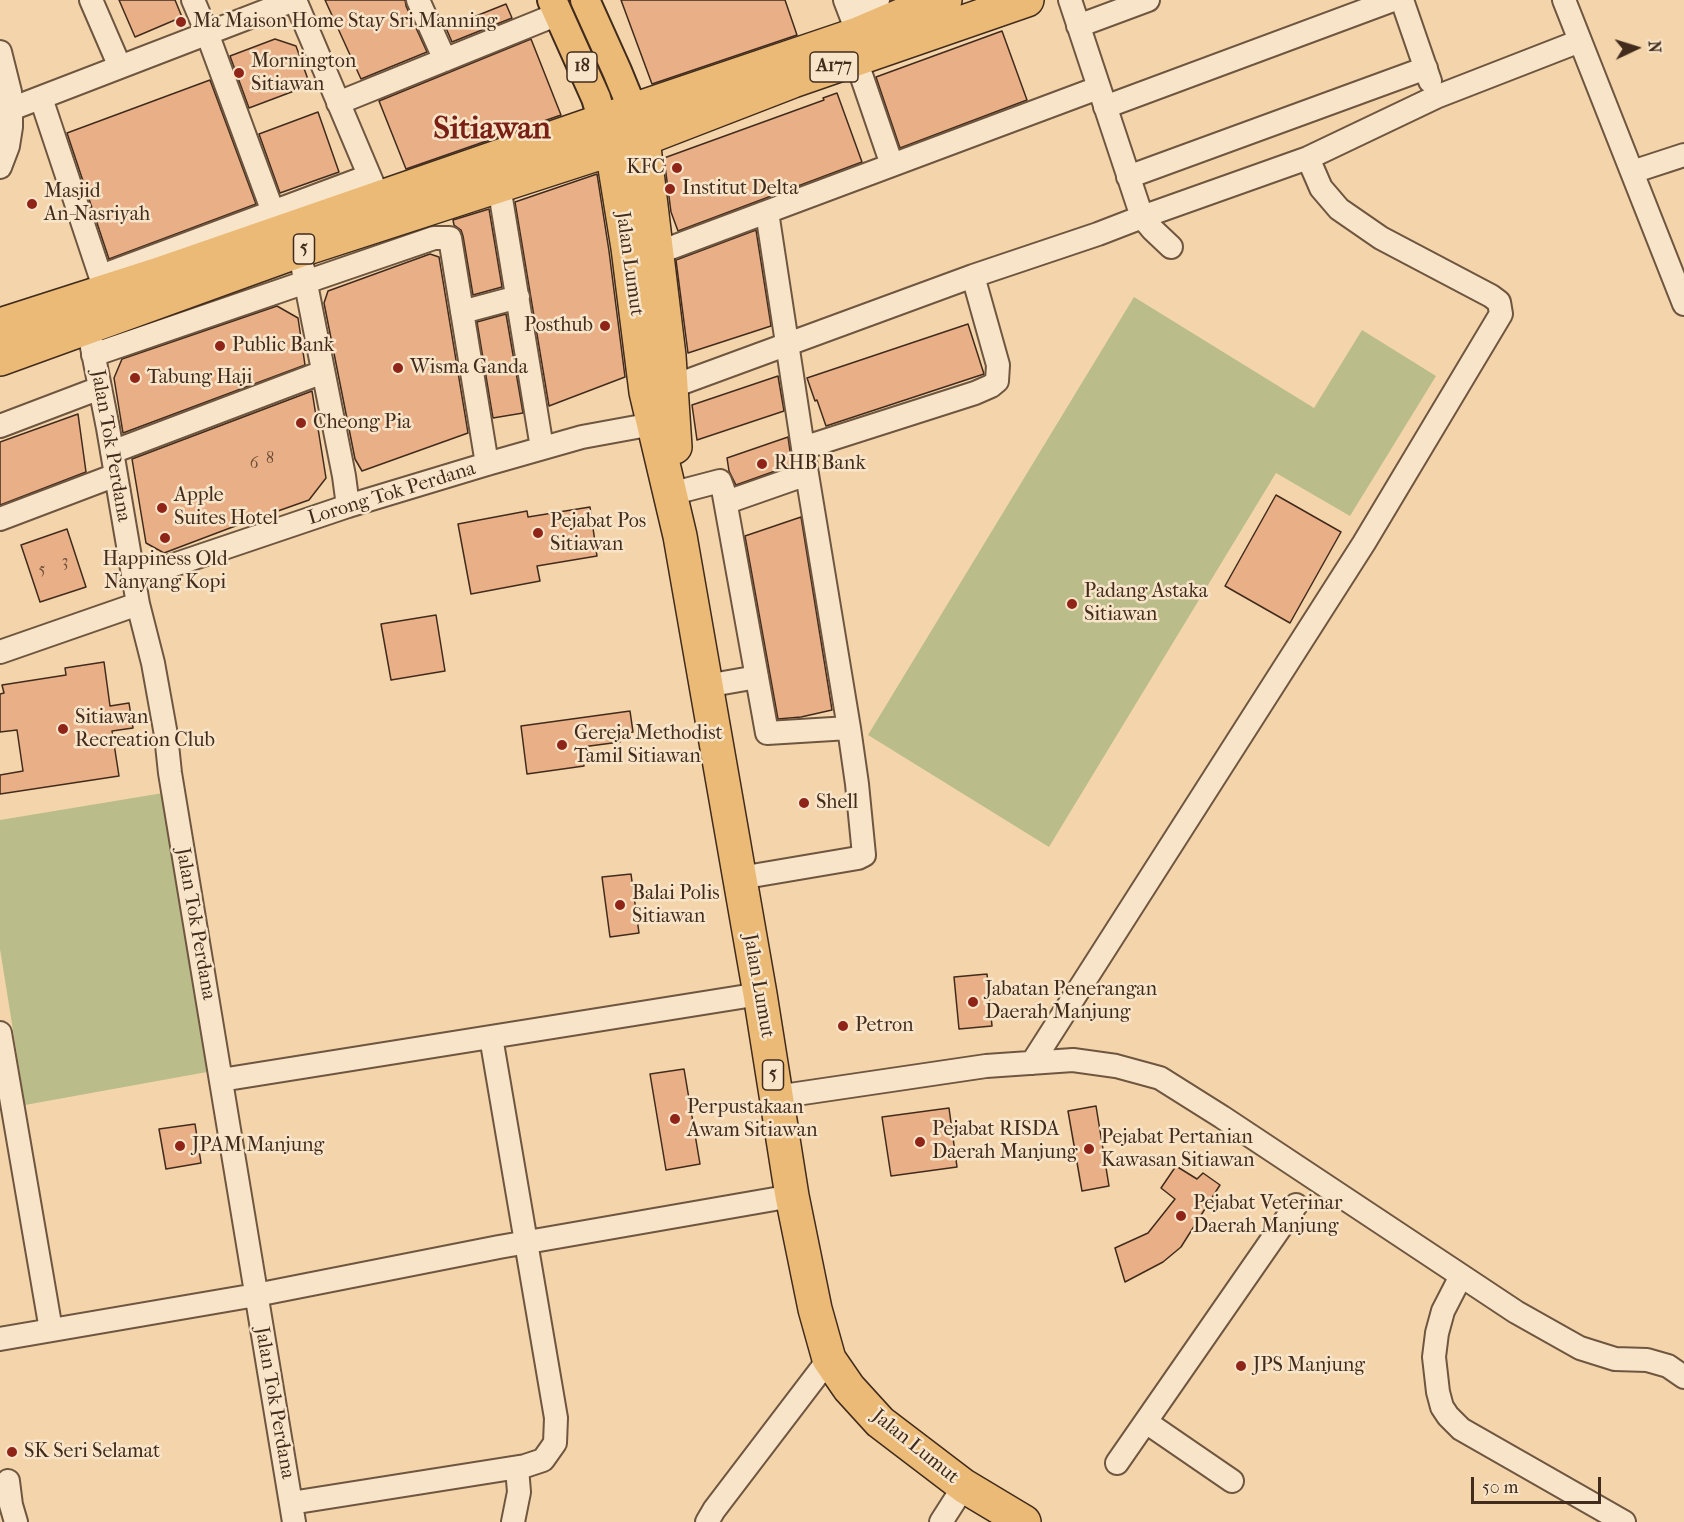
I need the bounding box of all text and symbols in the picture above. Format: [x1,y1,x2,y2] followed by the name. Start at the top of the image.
[193,10,497,34] place label: Ma Maison Home Stay Sri Manning
[174,15,188,29] marker: Ma Maison Home Stay Sri Manning
[1606,18,1666,78] north arrow
[1645,40,1664,53] text: N
[251,50,356,97] place label: Mornington Sitiawan
[567,52,597,82] road number: 18
[810,52,858,82] road number: A177
[232,66,246,80] marker: Mornington Sitiawan
[433,111,551,149] district label: Sitiawan
[626,156,665,180] place label: KFC
[670,161,684,175] marker: KFC
[682,177,798,201] place label: Institut Delta
[44,180,150,227] place label: Masjid An-Nasriyah
[663,182,677,196] marker: Institut Delta
[25,197,39,211] marker: Masjid An-Nasriyah
[610,210,648,318] street label: Jalan Lumut
[294,234,314,264] road number: 5
[524,314,593,338] place label: Posthub
[598,319,612,333] marker: Posthub
[232,334,334,358] place label: Public Bank
[213,339,227,353] marker: Public Bank
[410,356,528,380] place label: Wisma Ganda
[391,361,405,375] marker: Wisma Ganda
[147,366,252,390] place label: Tabung Haji
[85,368,135,524] street label: Jalan Tok Perdana
[128,371,142,385] marker: Tabung Haji
[313,411,411,435] place label: Cheong Pia
[294,416,308,430] marker: Cheong Pia
[266,449,274,469] house number: 8
[774,452,866,476] place label: RHB Bank
[250,454,258,474] house number: 6
[305,457,479,531] street label: Lorong Tok Perdana
[755,457,769,471] marker: RHB Bank
[174,484,278,531] place label: Apple Suites Hotel
[155,501,169,515] marker: Apple Suites Hotel
[550,510,646,557] place label: Pejabat Pos Sitiawan
[531,526,545,540] marker: Pejabat Pos Sitiawan
[158,531,172,545] marker: Happiness Old Nanyang Kopi
[102,548,228,595] place label: Happiness Old Nanyang Kopi
[62,552,68,572] house number: 3
[39,560,45,580] house number: 5
[1084,580,1208,627] place label: Padang Astaka Sitiawan
[1065,597,1079,611] marker: Padang Astaka Sitiawan
[75,706,215,753] place label: Sitiawan Recreation Club
[56,722,70,736] marker: Sitiawan Recreation Club
[574,722,723,769] place label: Gereja Methodist Tamil Sitiawan
[555,738,569,752] marker: Gereja Methodist Tamil Sitiawan
[816,791,858,815] place label: Shell
[797,796,811,810] marker: Shell
[170,846,220,1002] street label: Jalan Tok Perdana
[632,882,720,929] place label: Balai Polis Sitiawan
[613,898,627,912] marker: Balai Polis Sitiawan
[737,932,779,1040] street label: Jalan Lumut
[985,978,1157,1025] place label: Jabatan Penerangan Daerah Manjung
[966,995,980,1009] marker: Jabatan Penerangan Daerah Manjung
[855,1014,914,1038] place label: Petron
[836,1019,850,1033] marker: Petron
[762,1060,784,1090] road number: 5
[687,1096,818,1143] place label: Perpustakaan Awam Sitiawan
[668,1112,682,1126] marker: Perpustakaan Awam Sitiawan
[932,1118,1077,1165] place label: Pejabat RISDA Daerah Manjung
[1101,1126,1255,1173] place label: Pejabat Pertanian Kawasan Sitiawan
[192,1134,324,1158] place label: JPAM Manjung
[913,1135,927,1149] marker: Pejabat RISDA Daerah Manjung
[173,1139,187,1153] marker: JPAM Manjung
[1082,1142,1096,1156] marker: Pejabat Pertanian Kawasan Sitiawan
[1193,1192,1343,1239] place label: Pejabat Veterinar Daerah Manjung
[1174,1209,1188,1223] marker: Pejabat Veterinar Daerah Manjung
[249,1325,299,1481] street label: Jalan Tok Perdana
[1253,1354,1365,1378] place label: JPS Manjung
[1234,1359,1248,1373] marker: JPS Manjung
[867,1405,963,1489] street label: Jalan Lumut
[24,1440,160,1464] place label: SK Seri Selamat
[5,1445,19,1459] marker: SK Seri Selamat
[1474,1465,1604,1503] scale bar
[1482,1477,1518,1498] text: 50 m

